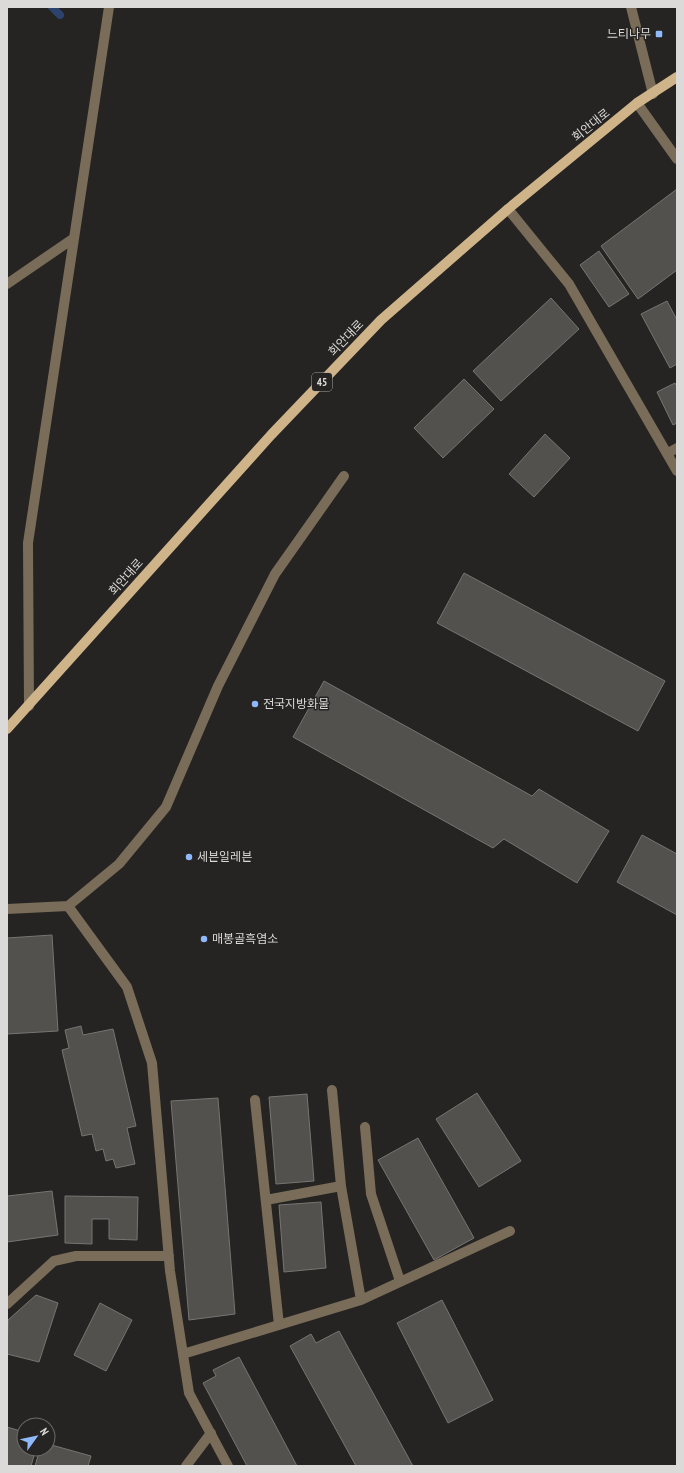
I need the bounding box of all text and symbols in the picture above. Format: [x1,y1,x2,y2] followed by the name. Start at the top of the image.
[607,26,651,41] place label: 느티나무
[654,29,664,39] marker: 느티나무
[569,105,613,144] street label: 회안대로
[325,317,366,359] street label: 회안대로
[312,373,332,391] road number: 45
[105,555,146,598] street label: 회안대로
[263,696,329,711] place label: 전국지방화물
[250,699,260,709] marker: 전국지방화물
[197,849,252,864] place label: 세븐일레븐
[184,852,194,862] marker: 세븐일레븐
[212,931,278,946] place label: 매봉골흑염소
[199,934,209,944] marker: 매봉골흑염소
[16,1417,56,1457] north arrow
[37,1425,52,1438] text: N

